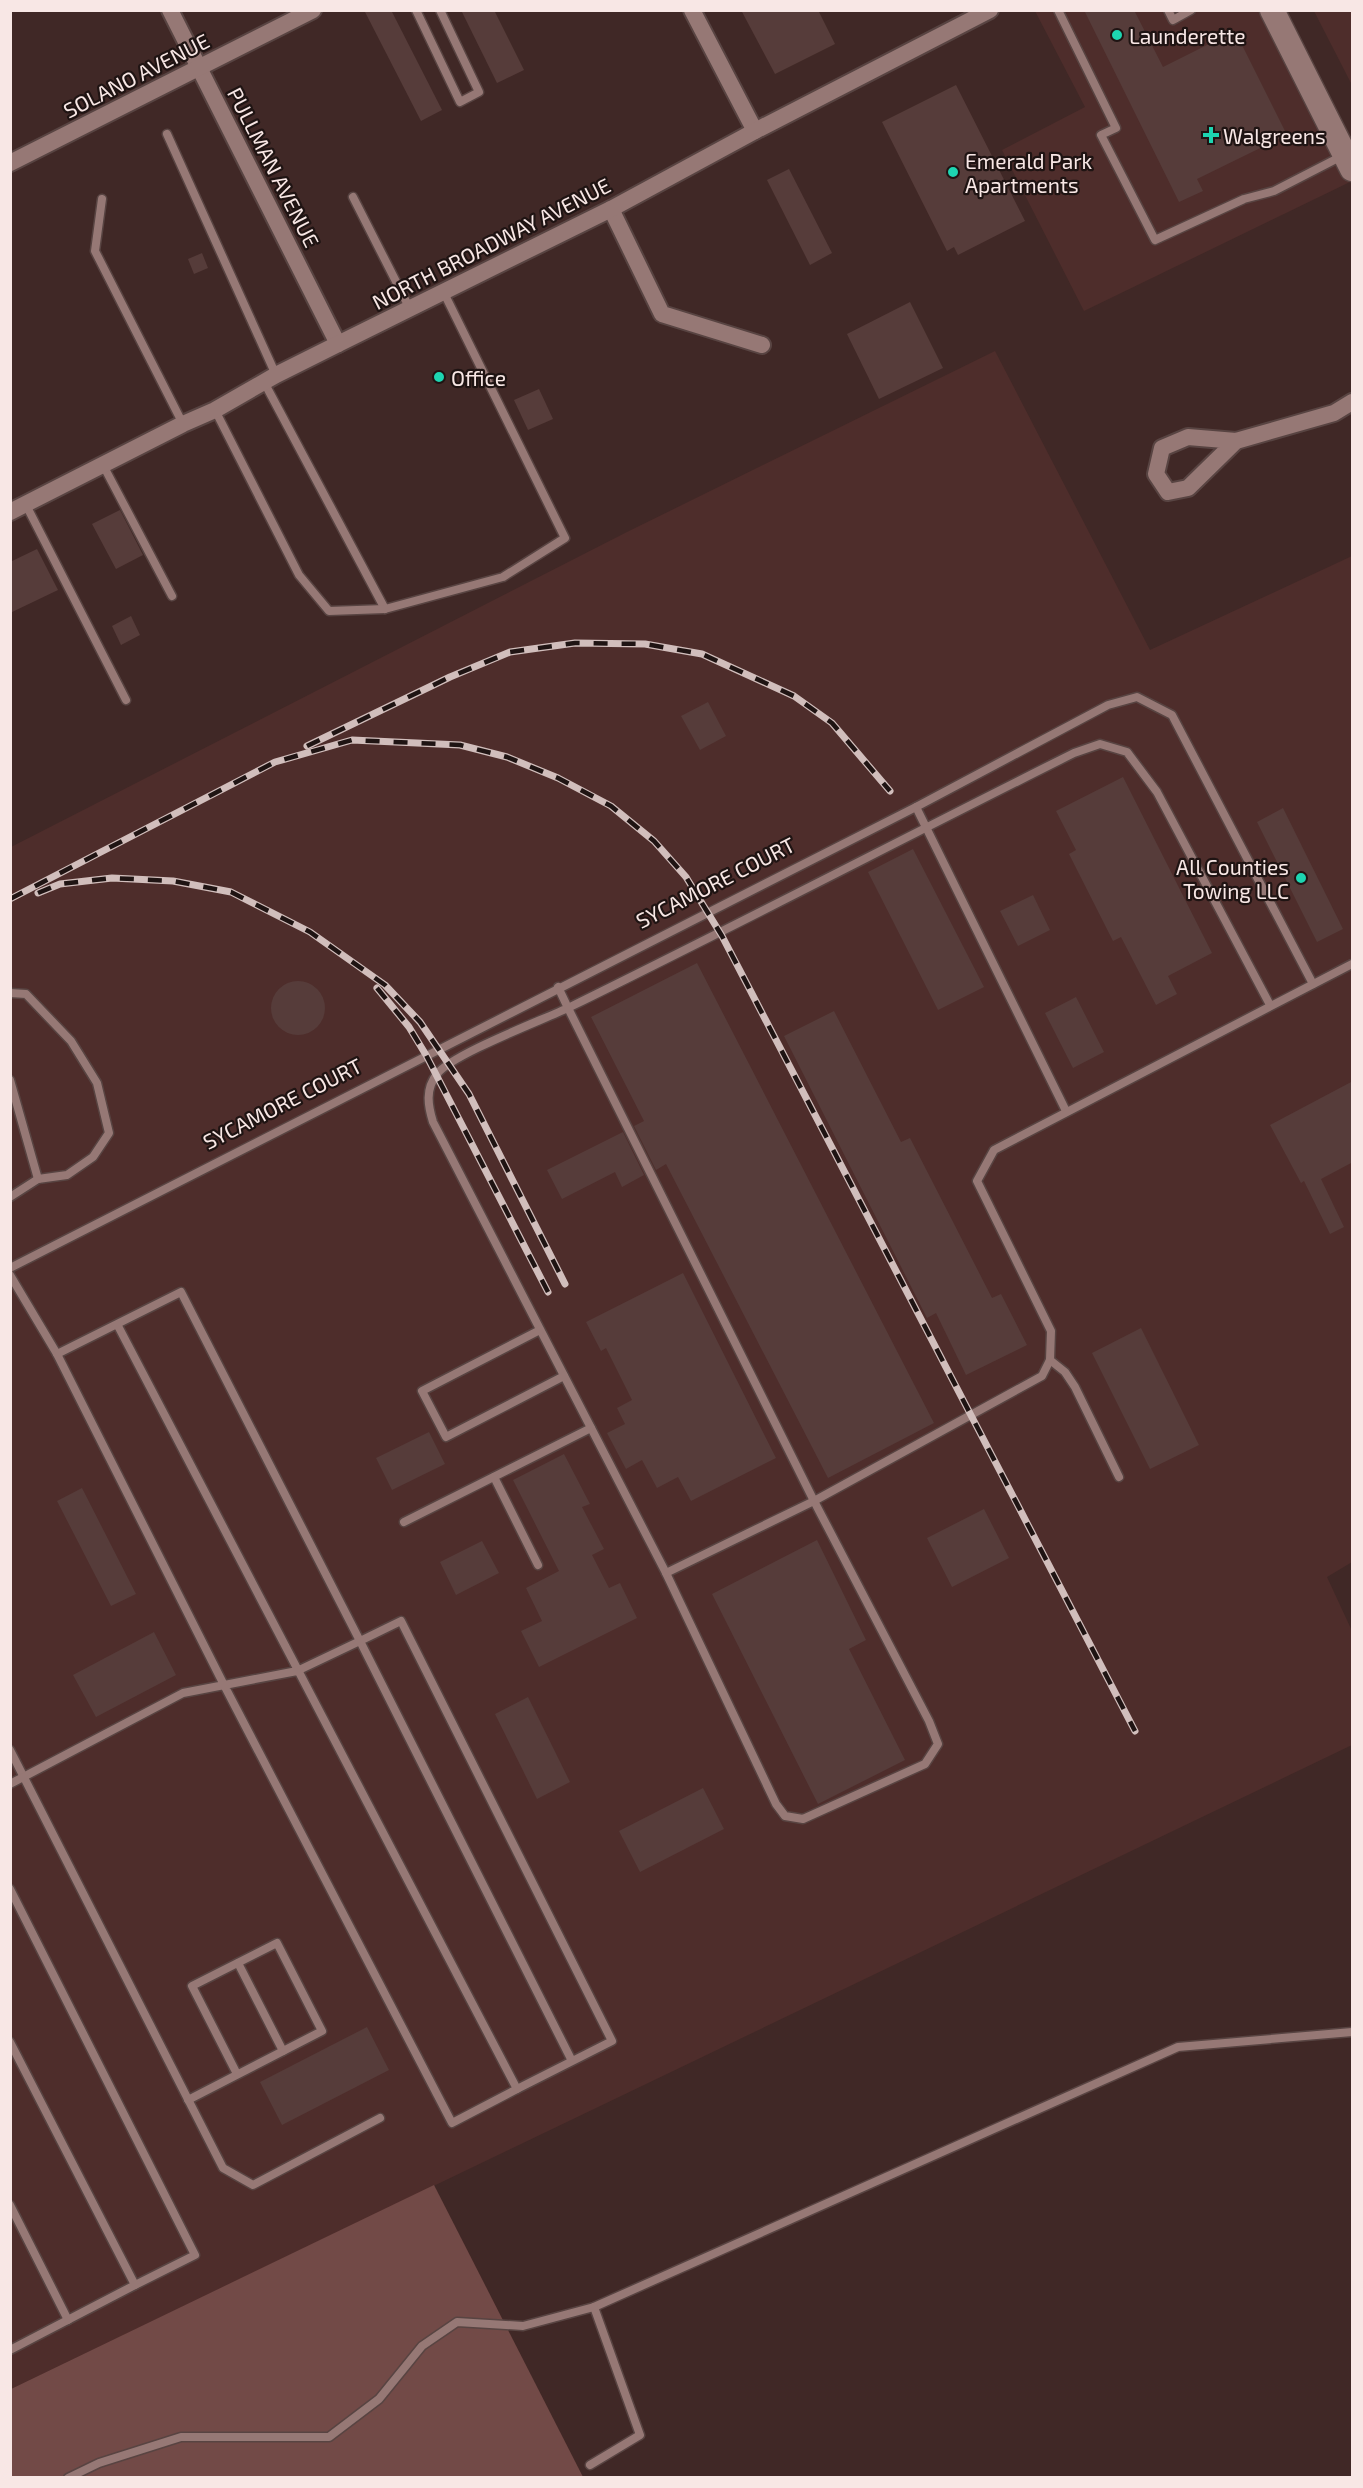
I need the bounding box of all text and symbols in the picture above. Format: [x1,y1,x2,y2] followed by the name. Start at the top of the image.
[1129,23,1246,48] place label: Launderette
[59,28,213,122] street label: SOLANO AVENUE
[1110,28,1124,42] marker: Launderette
[223,83,325,251] street label: PULLMAN AVENUE
[1223,123,1326,148] place label: Walgreens
[1204,128,1218,142] marker: Walgreens
[965,148,1093,197] place label: Emerald Park Apartments
[946,165,960,179] marker: Emerald Park Apartments
[368,172,614,314] street label: NORTH BROADWAY AVENUE
[451,365,506,390] place label: Office
[432,370,446,384] marker: Office
[631,831,799,933] street label: SYCAMORE COURT
[1176,854,1289,903] place label: All Counties Towing LLC
[1294,871,1308,885] marker: All Counties Towing LLC
[198,1052,366,1154] street label: SYCAMORE COURT

